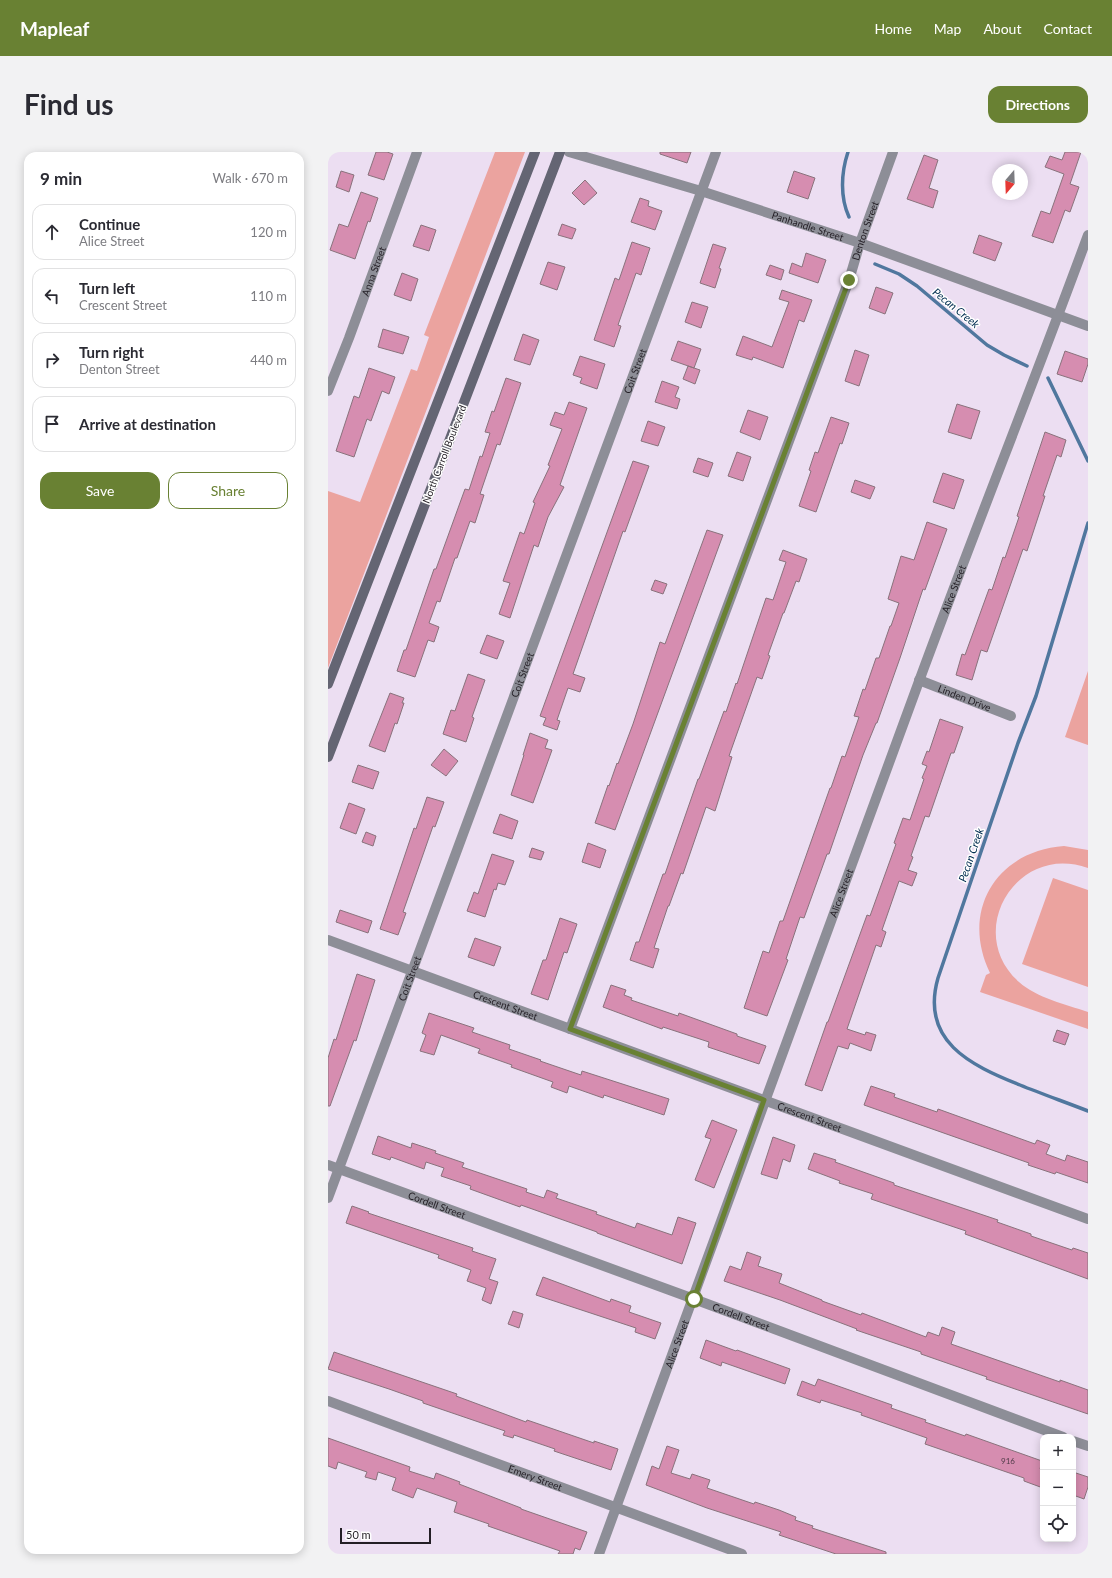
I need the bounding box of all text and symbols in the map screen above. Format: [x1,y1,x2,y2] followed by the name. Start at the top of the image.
[20,17,89,40] text: Mapleaf
[874,20,912,37] text: Home
[934,20,961,37] text: Map
[983,20,1021,37] text: About
[1043,20,1092,37] text: Contact
[988,86,1088,123] button: Directions
[24,87,114,121] text: Find us
[992,164,1028,200] north arrow
[40,168,82,189] text: 9 min
[212,170,288,186] text: Walk · 670 m
[849,199,881,262] street label: Denton Street
[770,209,846,243] street label: Panhandle Street
[79,215,140,233] text: Continue
[41,221,63,243] icon: ahead
[250,224,287,240] text: 120 m
[79,233,144,249] text: Alice Street
[359,245,388,298] street label: Anna Street
[840,271,858,289] route end
[79,279,135,297] text: Turn left
[41,285,63,307] icon: left
[930,285,983,331] water label: Pecan Creek
[250,288,287,304] text: 110 m
[79,297,167,313] text: Crescent Street
[79,343,144,361] text: Turn right
[621,346,649,395] street label: Coit Street
[41,349,63,371] icon: right
[250,352,287,368] text: 440 m
[79,361,160,377] text: Denton Street
[420,403,468,505] street label: North Carroll Boulevard
[41,413,63,435] icon: arrive
[79,415,216,433] text: Arrive at destination
[40,472,160,509] button: Save
[168,472,288,509] button: Share
[939,563,968,615] street label: Alice Street
[508,650,536,699] street label: Coit Street
[936,682,993,714] street label: Linden Drive
[955,825,986,884] water label: Pecan Creek
[827,867,855,919] street label: Alice Street
[396,954,423,1003] street label: Coit Street
[472,988,540,1023] street label: Crescent Street
[776,1099,844,1134] street label: Crescent Street
[407,1189,468,1221] street label: Cordell Street
[685,1290,703,1308] route start
[711,1300,772,1333] street label: Cordell Street
[662,1318,691,1370] street label: Alice Street
[1040,1434,1076,1542] map controls
[1040,1434,1076,1470] button: +
[1001,1456,1015,1466] house number: 916
[507,1462,564,1493] street label: Emery Street
[1040,1470,1076,1506] button: −
[1040,1506,1076,1542] button: locate
[340,1526,431,1545] scale bar
[346,1528,371,1541] text: 50 m

